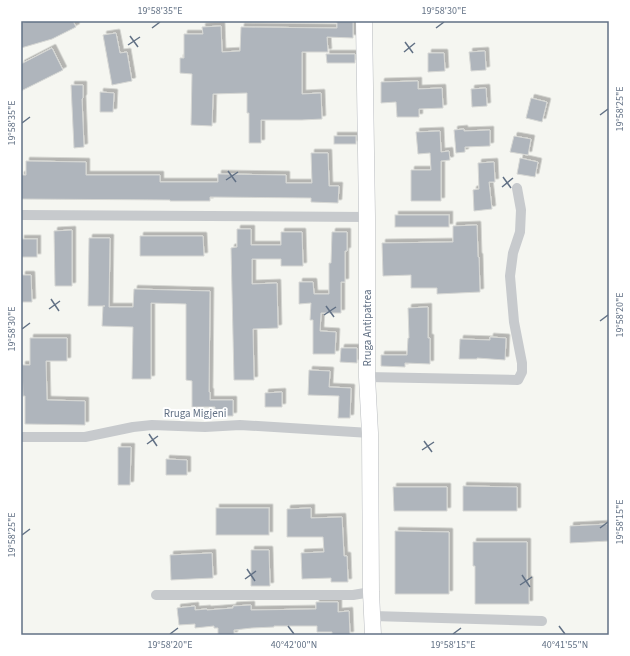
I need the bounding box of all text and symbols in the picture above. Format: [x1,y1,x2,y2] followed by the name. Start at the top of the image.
[137,4,183,18] text: 19°58'35"E
[421,4,467,18] text: 19°58'30"E
[613,86,627,132] text: 19°58'25"E
[5,100,19,146] text: 19°58'35"E
[360,289,375,367] street label: Rruga Antipatrea
[613,292,627,338] text: 19°58'20"E
[5,306,19,352] text: 19°58'30"E
[164,406,226,421] street label: Rruga Migjeni
[613,499,627,545] text: 19°58'15"E
[5,512,19,558] text: 19°58'25"E
[147,638,193,652] text: 19°58'20"E
[271,638,317,652] text: 40°42'00"N
[430,638,476,652] text: 19°58'15"E
[542,638,588,652] text: 40°41'55"N

